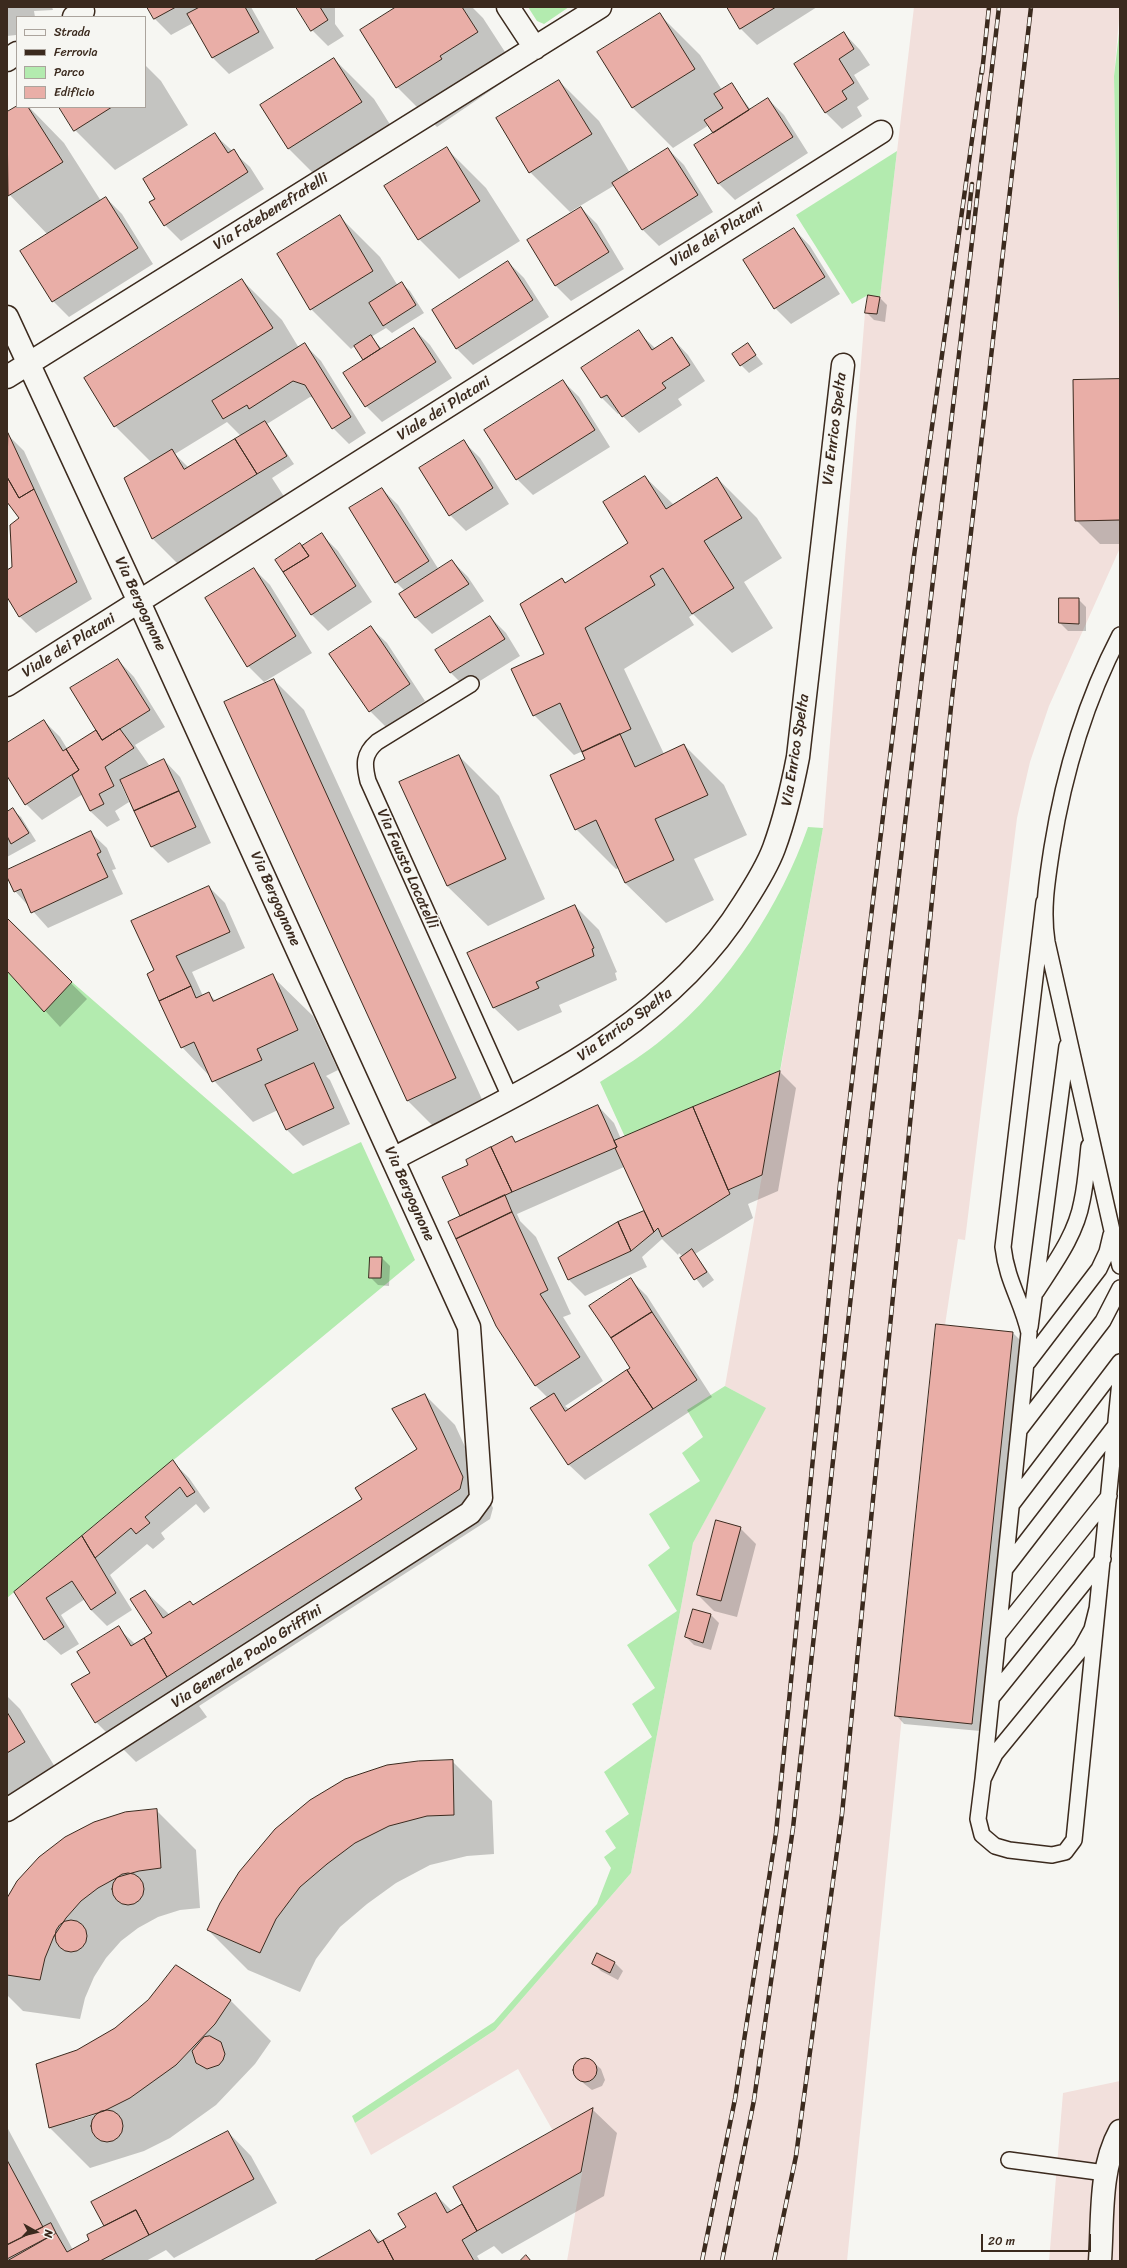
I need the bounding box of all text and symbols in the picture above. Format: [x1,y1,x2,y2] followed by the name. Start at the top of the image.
[16,16,146,108] legend
[54,21,90,43] text: Strada
[54,41,98,63] text: Ferrovia
[54,61,84,83] text: Parco
[54,81,94,103] text: Edificio
[210,169,332,255] street label: Via Fatebenefratelli
[667,199,767,271] street label: Viale dei Platani
[819,372,851,486] street label: Via Enrico Spelta
[394,373,494,445] street label: Viale dei Platani
[110,554,170,654] street label: Via Bergognone
[19,610,119,682] street label: Viale dei Platani
[778,693,814,807] street label: Via Enrico Spelta
[373,806,441,932] street label: Via Fausto Locatelli
[246,849,304,949] street label: Via Bergognone
[574,984,676,1066] street label: Via Enrico Spelta
[380,1144,438,1244] street label: Via Bergognone
[168,1602,326,1712] street label: Via Generale Paolo Griffini
[16,2212,56,2252] north arrow
[983,2226,1093,2252] scale bar
[38,2229,58,2239] text: N
[988,2230,1015,2252] text: 20 m

